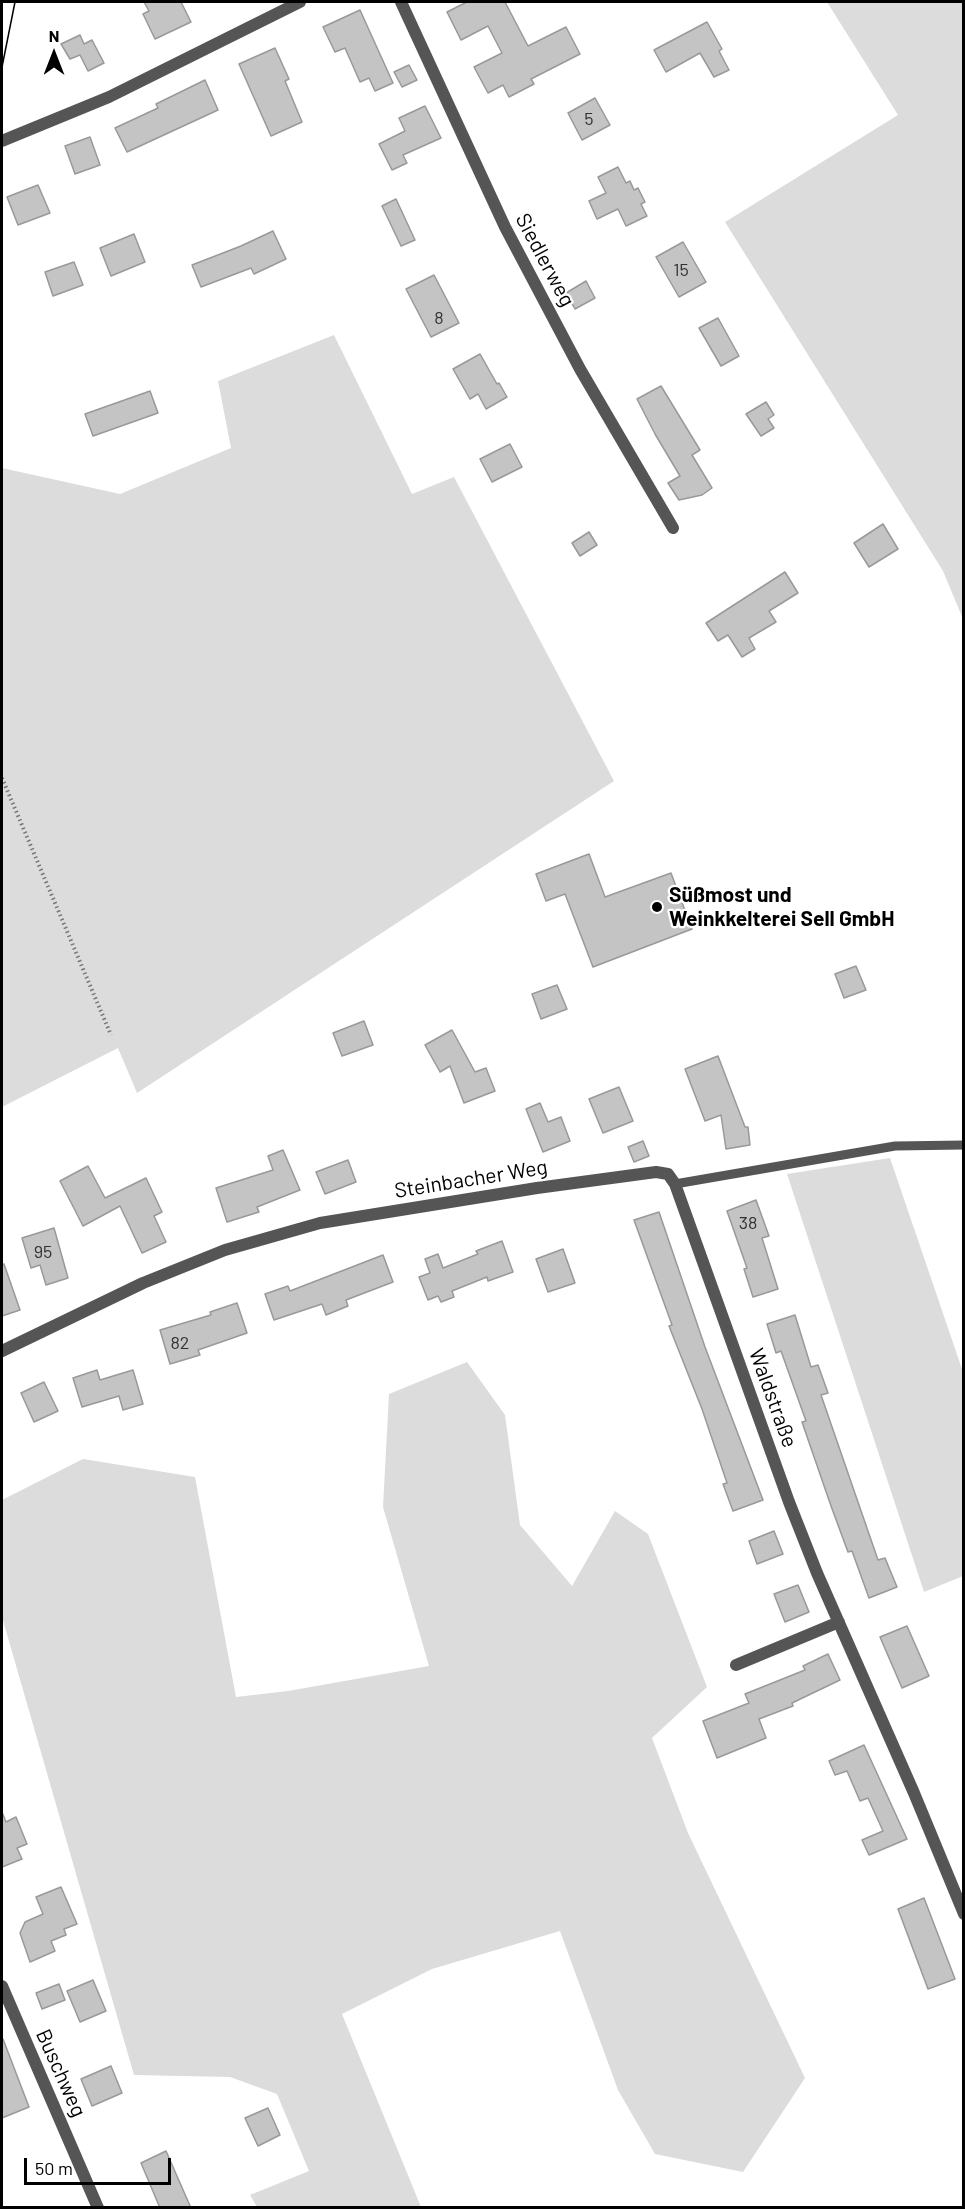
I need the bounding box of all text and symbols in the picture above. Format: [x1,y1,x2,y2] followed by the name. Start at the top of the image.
[24,24,84,84] north arrow
[49,26,59,45] text: N
[584,108,594,130] house number: 5
[510,209,580,311] street label: Siedlerweg
[673,259,689,281] house number: 15
[434,307,444,329] house number: 8
[669,882,894,932] place label: Süßmost und Weinkkelterei Sell GmbH
[650,900,664,914] marker: Süßmost und Weinkkelterei Sell GmbH
[393,1154,549,1204] street label: Steinbacher Weg
[739,1212,757,1234] house number: 38
[34,1241,52,1263] house number: 95
[170,1332,190,1354] house number: 82
[743,1345,803,1451] street label: Waldstraße
[30,2025,92,2121] street label: Buschweg
[27,2146,174,2184] scale bar
[35,2157,73,2179] text: 50 m

